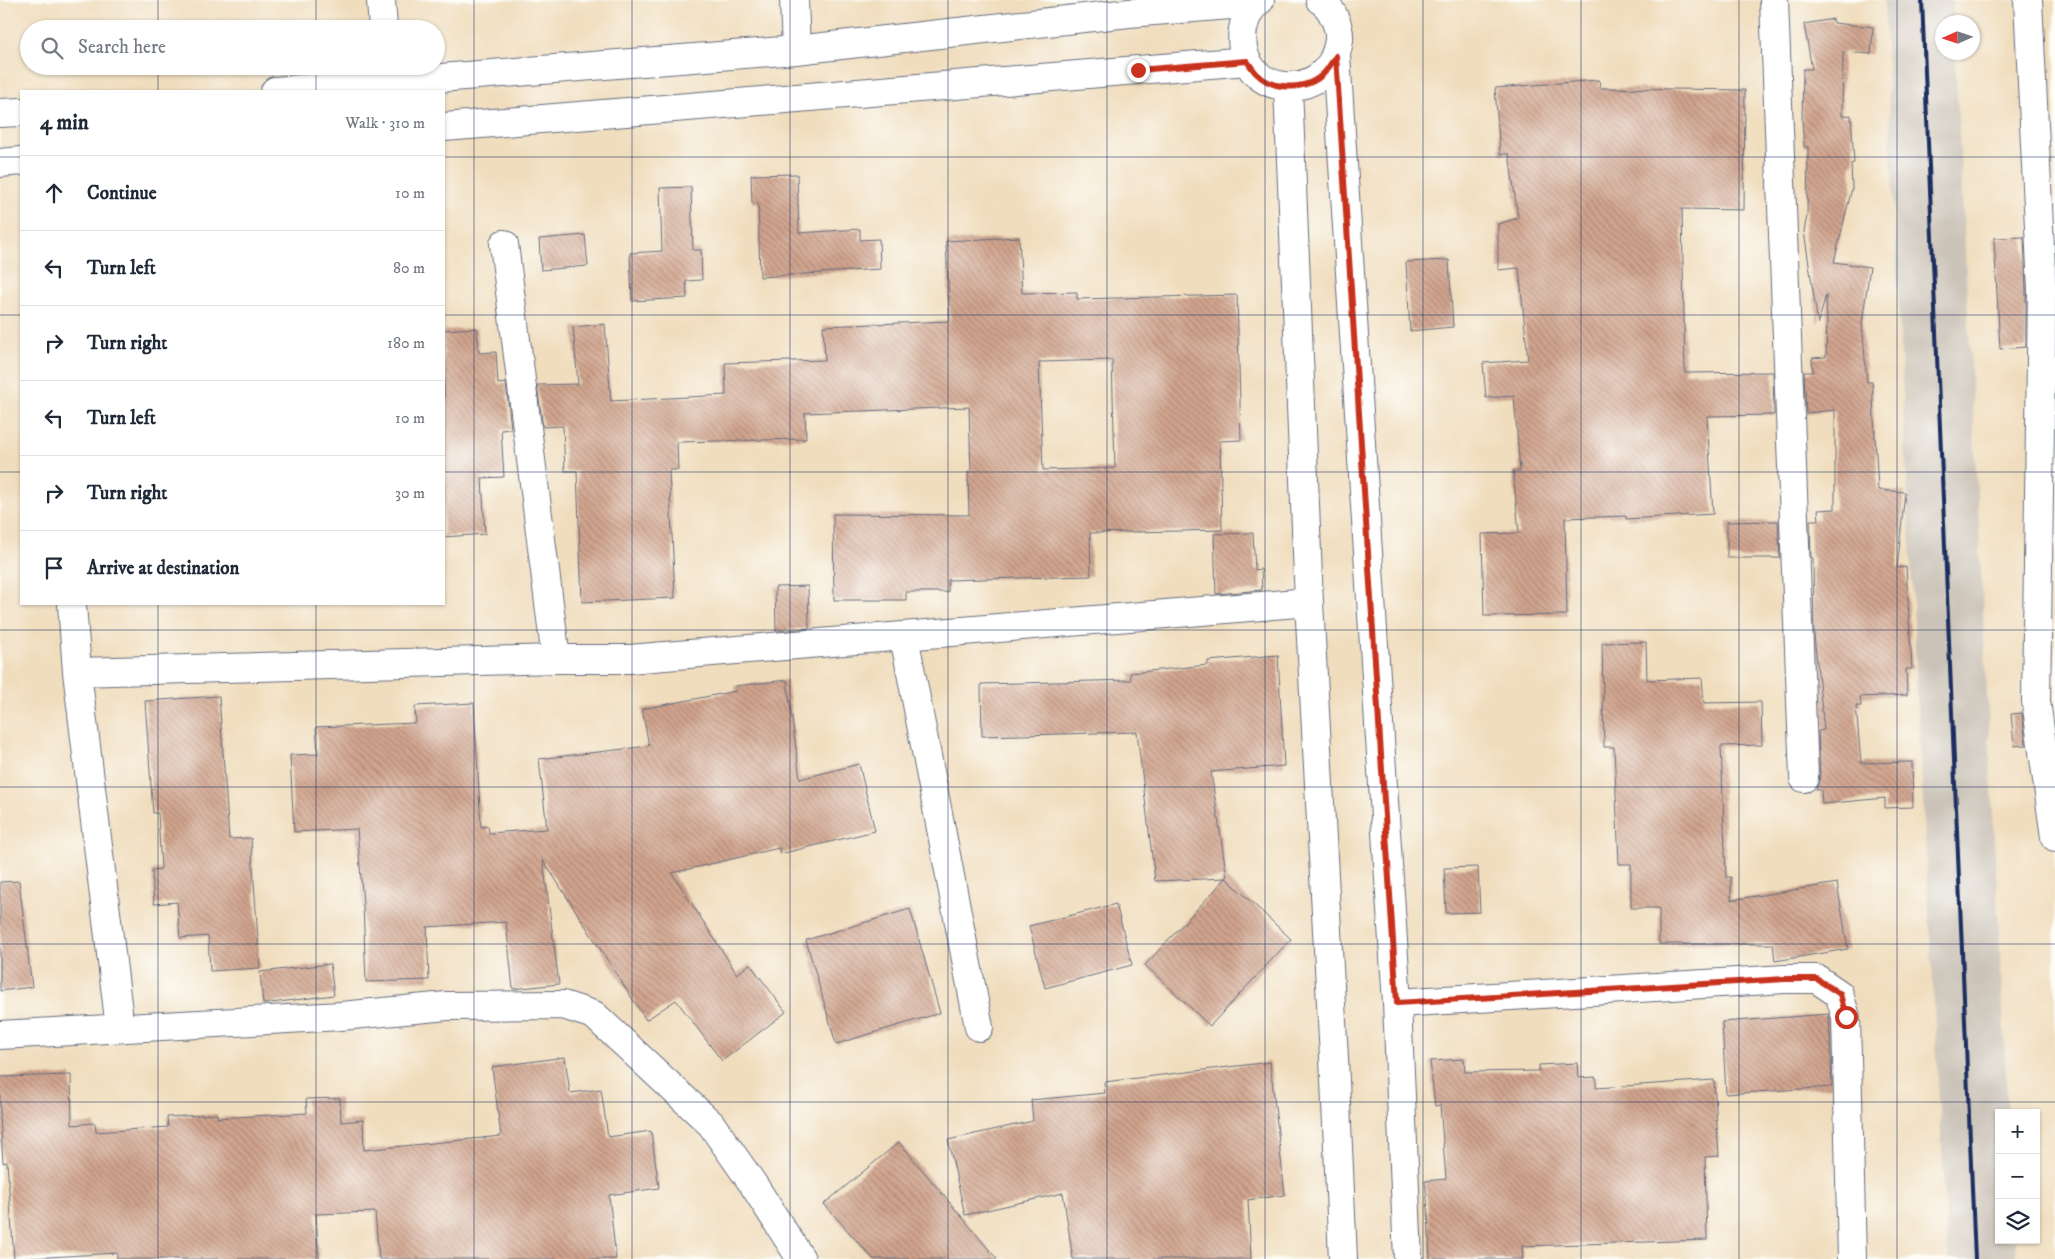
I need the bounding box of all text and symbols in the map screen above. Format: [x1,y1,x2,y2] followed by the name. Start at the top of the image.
[1935,15,1980,60] north arrow
[20,20,445,75] search box
[38,34,66,62] icon: search
[78,36,166,59] text: Search here
[1127,59,1150,82] route end
[40,110,89,136] text: 4 min
[345,113,425,133] text: Walk · 310 m
[40,179,68,207] icon: ahead
[87,182,157,205] text: Continue
[395,183,425,203] text: 10 m
[40,254,68,282] icon: left
[87,257,156,280] text: Turn left
[393,258,425,278] text: 80 m
[40,329,68,357] icon: right
[87,332,167,355] text: Turn right
[387,333,425,353] text: 180 m
[40,404,68,432] icon: left
[87,407,156,430] text: Turn left
[395,408,425,428] text: 10 m
[40,479,68,507] icon: right
[87,482,167,505] text: Turn right
[395,483,425,503] text: 30 m
[40,554,68,582] icon: arrive
[87,557,239,580] text: Arrive at destination
[1835,1006,1858,1029] route start
[1995,1109,2040,1244] map controls
[1995,1109,2040,1154] button: +
[1995,1154,2040,1199] button: −
[1995,1199,2040,1244] button: layers

